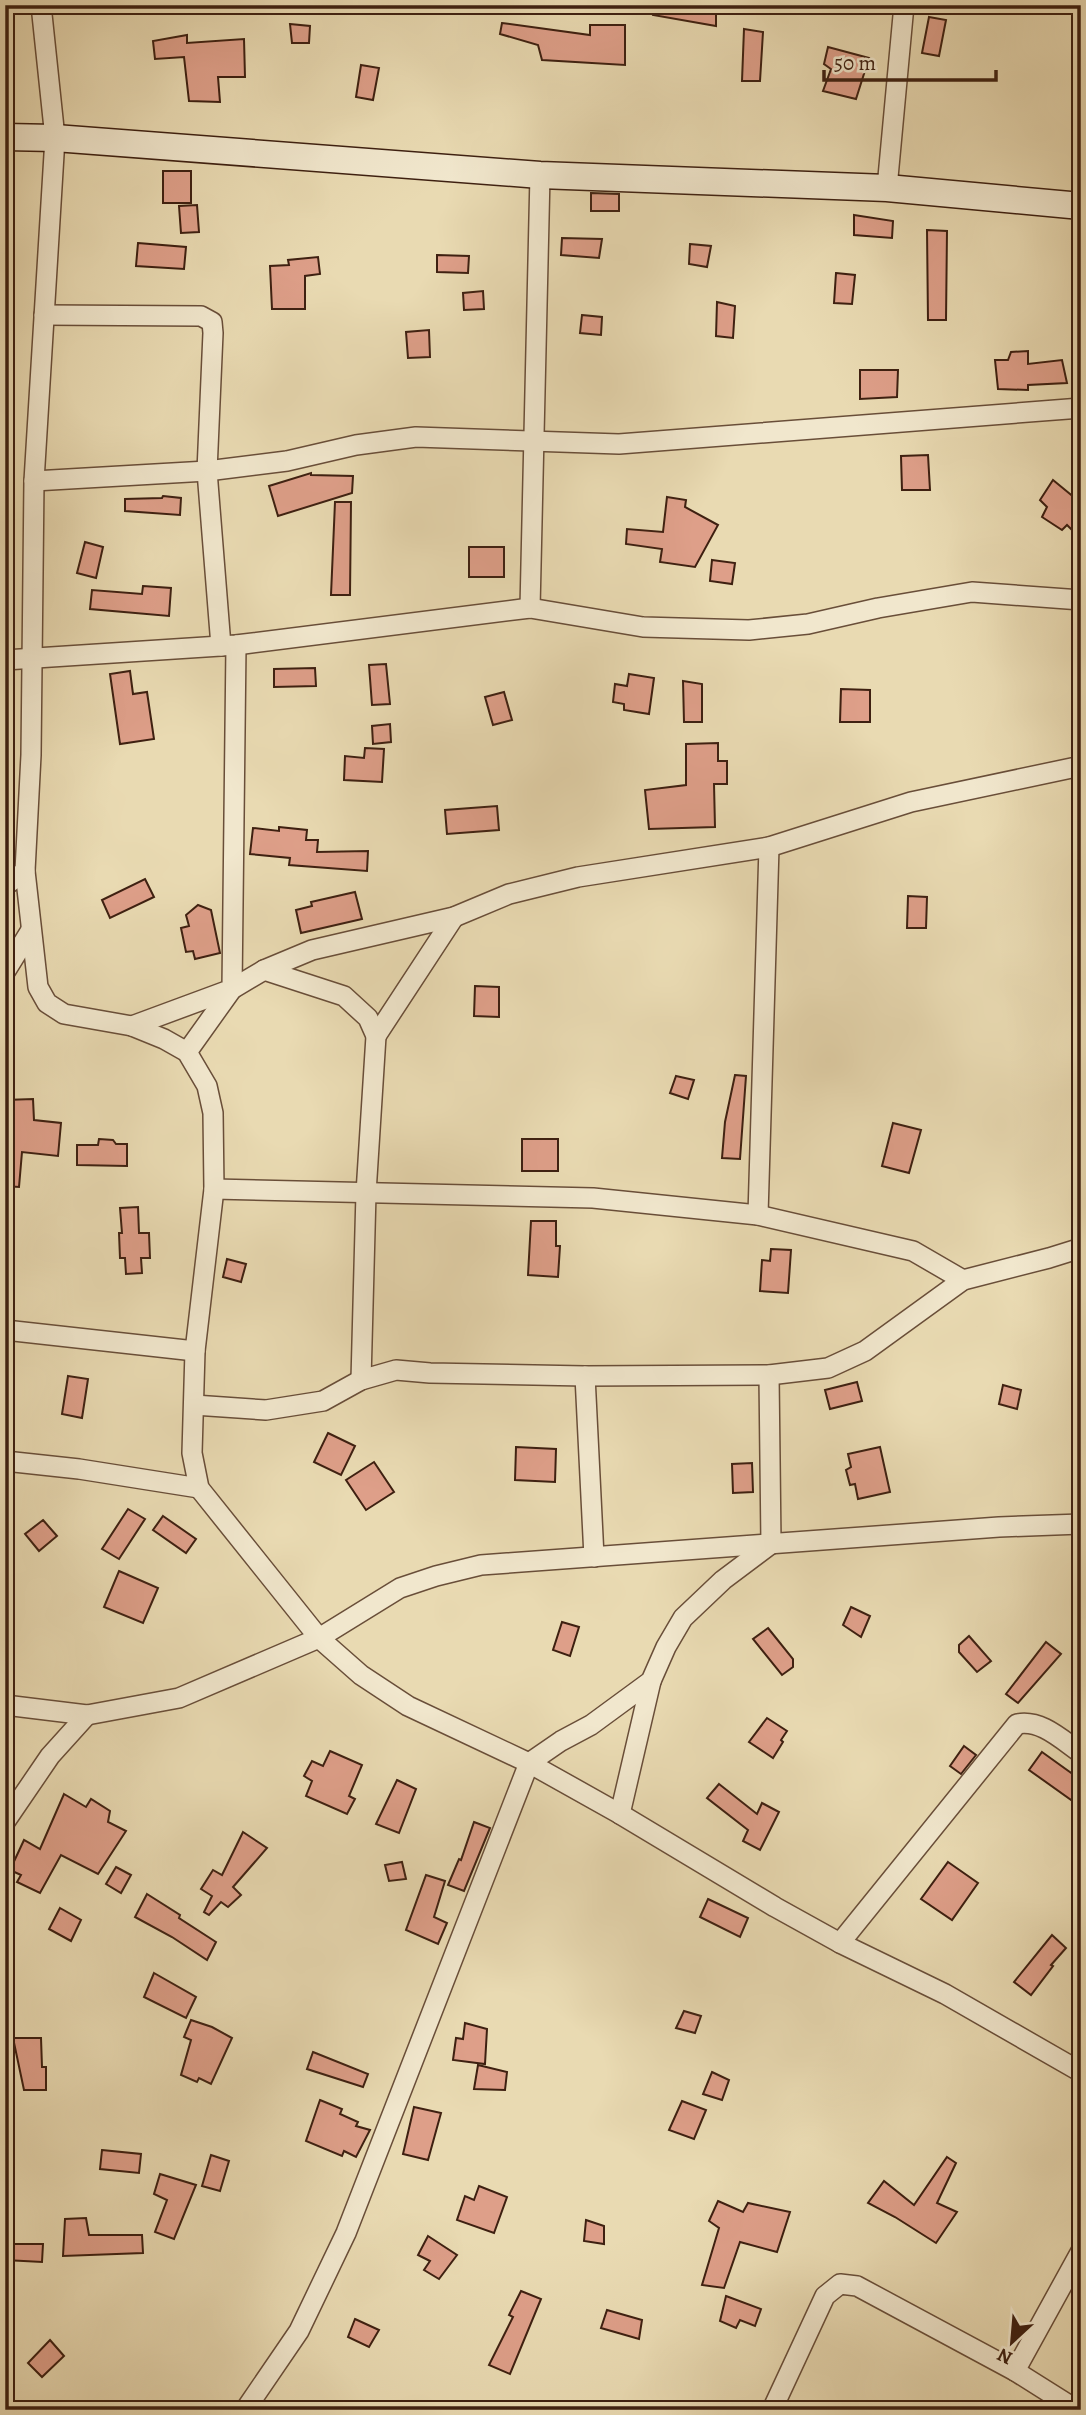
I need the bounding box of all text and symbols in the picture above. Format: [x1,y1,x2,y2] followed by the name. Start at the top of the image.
[824,38,995,82] scale bar
[834,49,876,77] text: 50 m
[978,2306,1048,2376] north arrow
[993,2342,1017,2371] text: N

